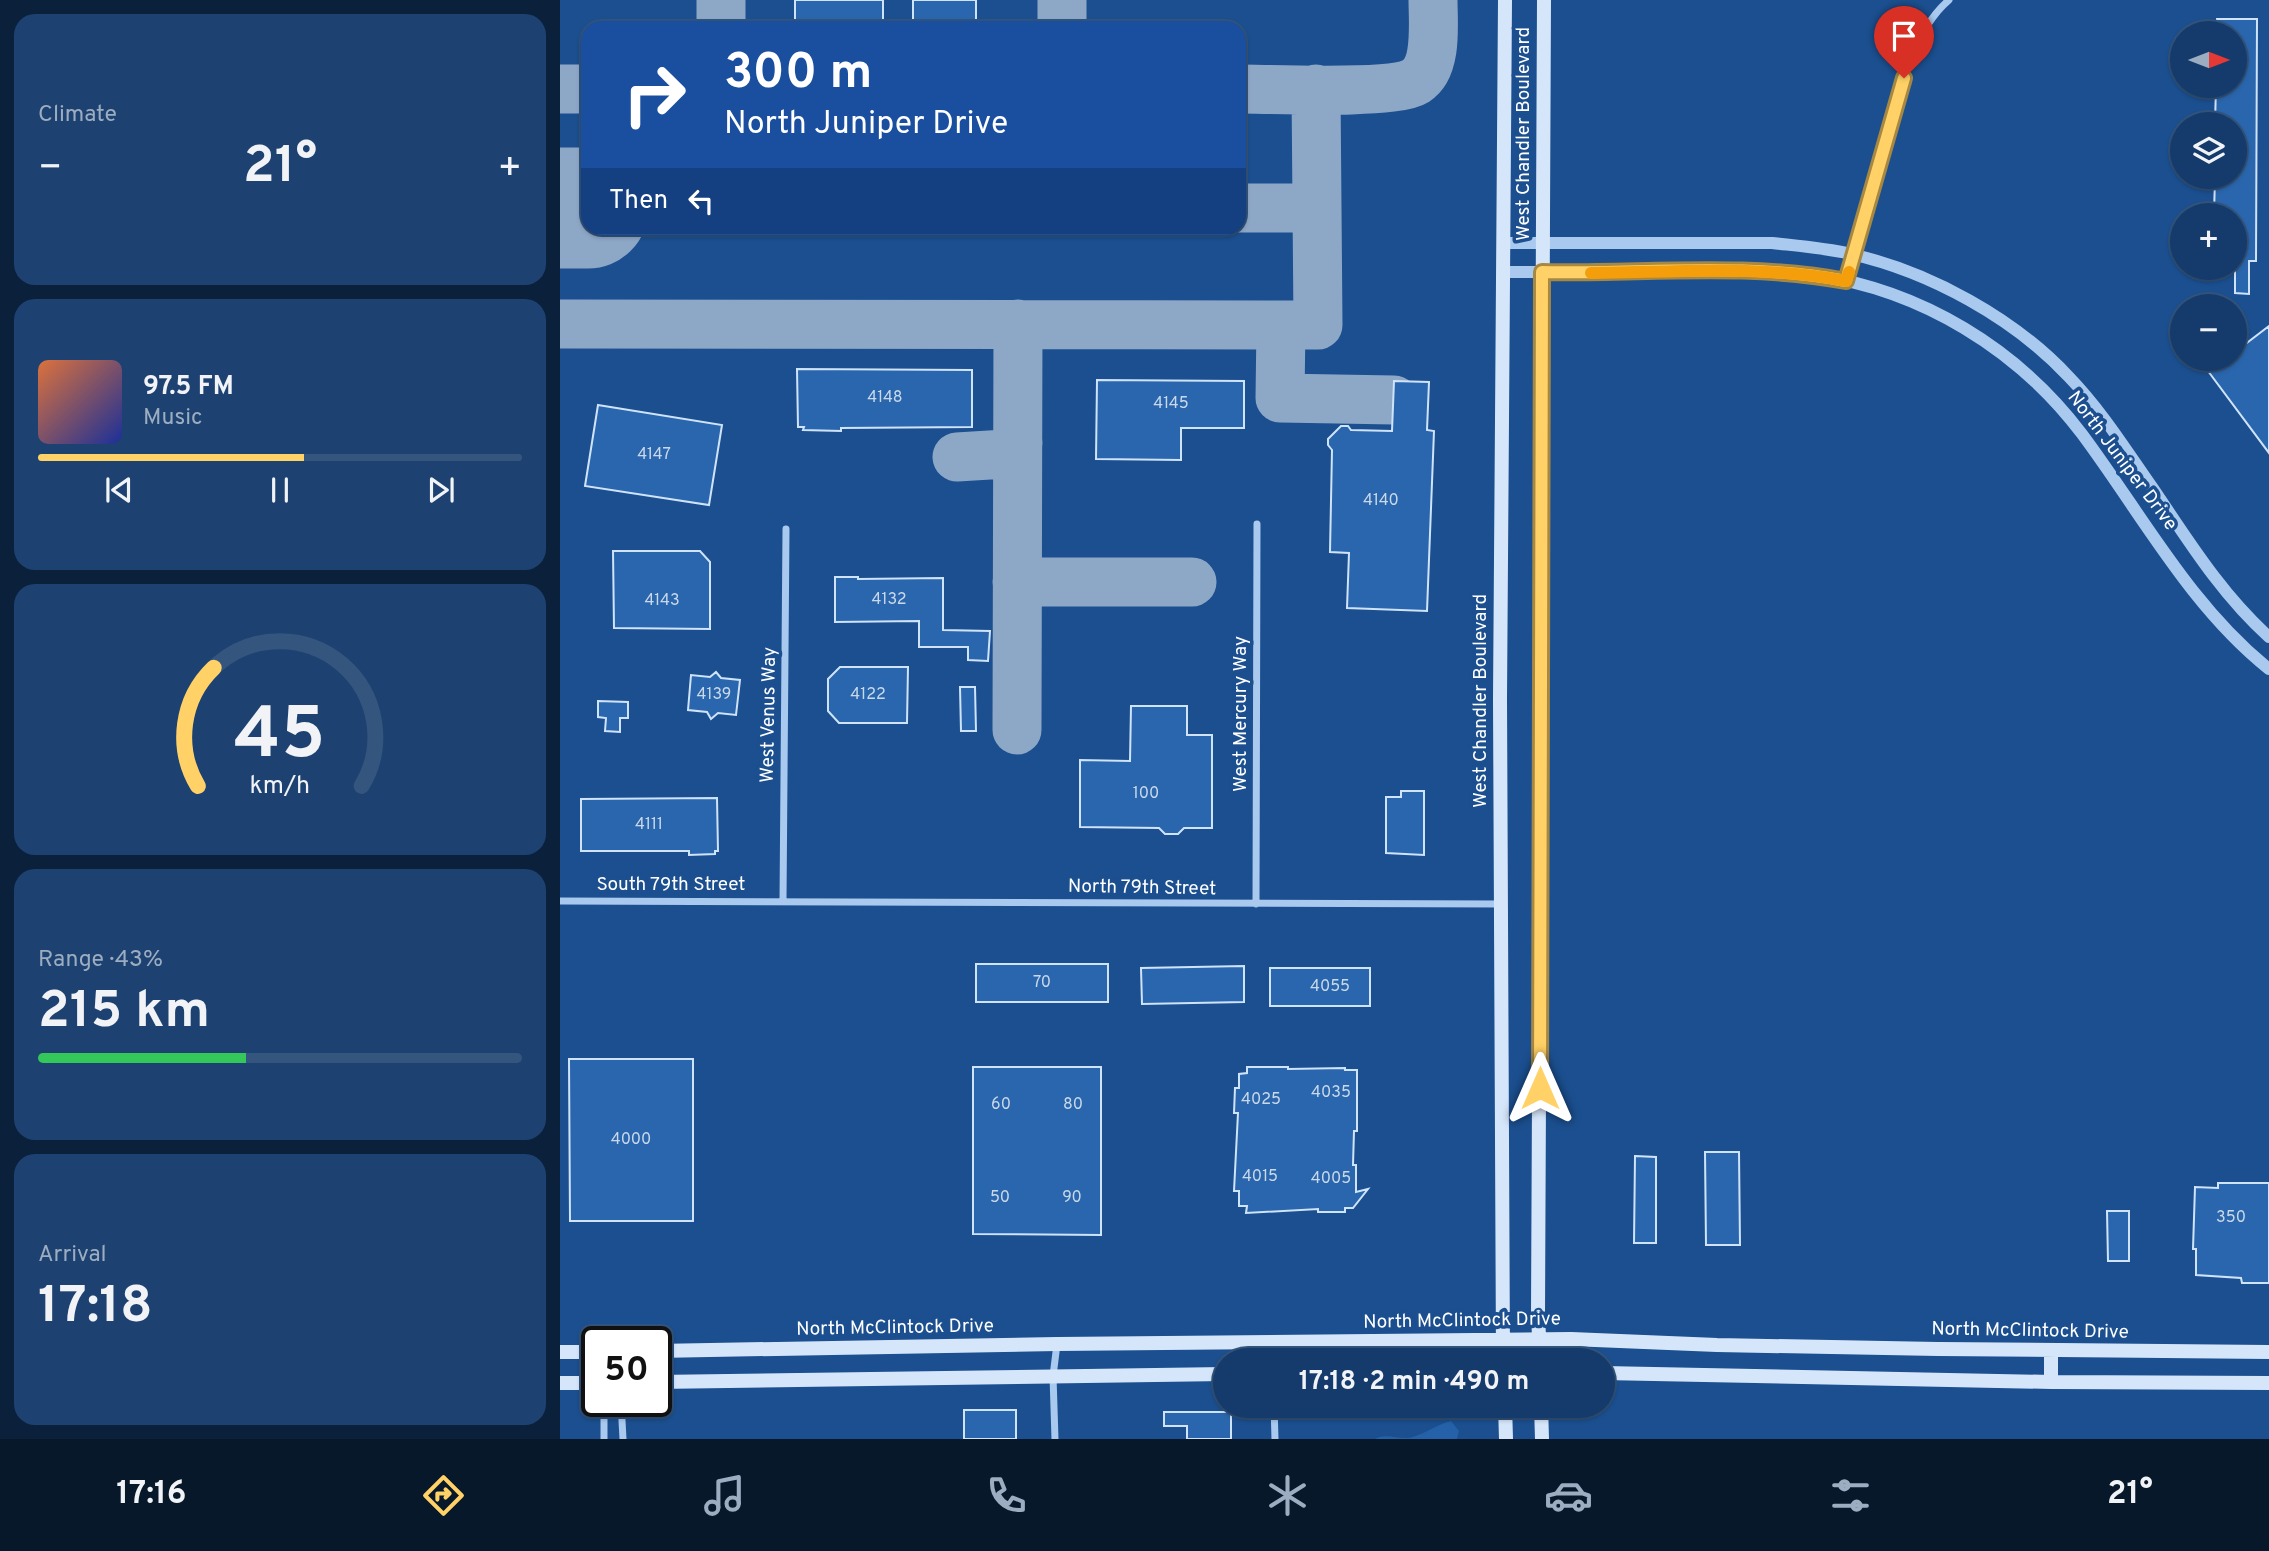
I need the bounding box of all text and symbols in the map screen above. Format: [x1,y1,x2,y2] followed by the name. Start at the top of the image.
[1874,6,1934,78] pin
[1885,17,1923,55] icon: arrive
[2170,21,2247,98] north arrow
[2170,21,2247,371] map controls
[1512,27,1536,241] street label: West Chandler Boulevard
[724,44,872,106] text: 300 m
[609,49,700,140] icon: right
[38,101,117,130] text: Climate
[724,105,1008,145] text: North Juniper Drive
[2170,112,2247,189] button: layers
[243,135,317,201] text: 21°
[38,145,63,194] text: −
[497,145,522,194] text: +
[682,182,720,220] icon: left
[609,185,668,218] text: Then
[2170,203,2247,280] button: +
[2170,294,2247,371] button: −
[143,371,234,404] text: 97.5 FM
[2062,386,2182,536] street label: North Juniper Drive
[867,388,903,408] house number: 4148
[1153,394,1189,414] house number: 4145
[143,404,203,433] text: Music
[637,445,671,465] house number: 4147
[100,471,138,509] icon: previous
[261,471,299,509] icon: pause
[422,471,460,509] icon: next
[1363,491,1399,511] house number: 4140
[871,590,907,610] house number: 4132
[644,591,680,611] house number: 4143
[1469,594,1493,808] street label: West Chandler Boulevard
[1229,636,1253,792] street label: West Mercury Way
[756,647,782,783] street label: West Venus Way
[697,685,731,705] house number: 4139
[850,685,886,705] house number: 4122
[234,692,326,784] text: 45
[250,770,310,802] text: km/h
[1133,784,1159,804] house number: 100
[635,815,663,835] house number: 4111
[596,873,746,897] street label: South 79th Street
[1068,875,1216,901] street label: North 79th Street
[38,946,163,975] text: Range · 43%
[1033,973,1051,993] house number: 70
[1310,977,1350,997] house number: 4055
[38,980,210,1046] text: 215 km
[1503,1051,1577,1125] position arrow
[1311,1083,1351,1103] house number: 4035
[1241,1090,1281,1110] house number: 4025
[991,1095,1011,1115] house number: 60
[1063,1095,1083,1115] house number: 80
[611,1130,651,1150] house number: 4000
[1242,1167,1278,1187] house number: 4015
[1311,1169,1351,1189] house number: 4005
[990,1188,1010,1208] house number: 50
[1062,1188,1082,1208] house number: 90
[2216,1208,2246,1228] house number: 350
[38,1241,107,1270] text: Arrival
[38,1275,153,1341] text: 17:18
[1363,1307,1561,1335] street label: North McClintock Drive
[796,1314,994,1342] street label: North McClintock Drive
[1931,1317,2129,1345] street label: North McClintock Drive
[581,1326,672,1417] speed limit sign: 50
[1299,1366,1529,1399] text: 17:18 · 2 min · 490 m
[419,1471,468,1520] icon: directions
[700,1471,749,1520] icon: music
[982,1471,1031,1520] icon: phone
[1263,1471,1312,1520] icon: climate
[1544,1471,1593,1520] icon: car
[1826,1471,1875,1520] icon: filters
[116,1475,186,1515] text: 17:16
[2107,1475,2153,1515] text: 21°

